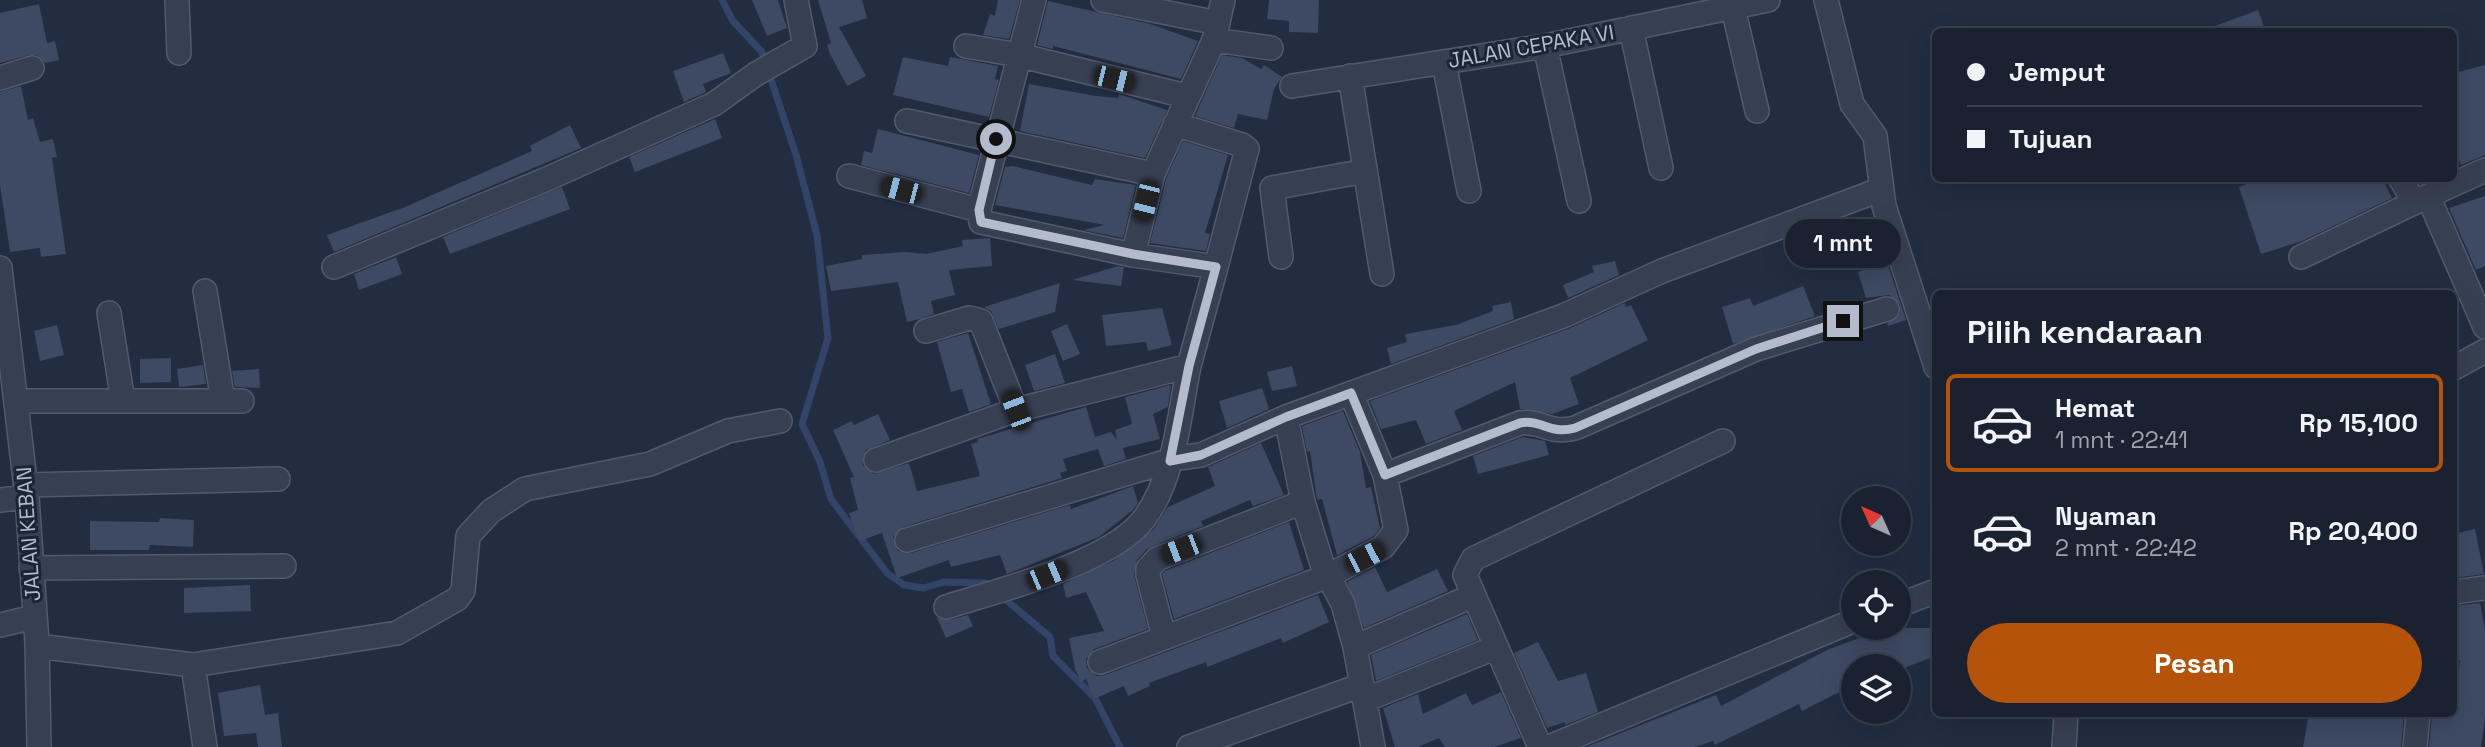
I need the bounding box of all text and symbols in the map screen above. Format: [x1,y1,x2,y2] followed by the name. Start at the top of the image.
[1446,18,1616,74] street label: JALAN CEPAKA VI
[2009,55,2106,89] text: Jemput
[1092,64,1137,94] car
[2009,122,2092,156] text: Tujuan
[980,123,1012,155] route start
[878,174,925,206] car
[1131,178,1162,224] car
[1785,219,1901,268] callout: 1 mnt
[1813,228,1873,258] text: 1 mnt
[1827,305,1859,337] route end
[1967,312,2203,352] text: Pilih kendaraan
[999,387,1034,433] car
[2055,391,2135,425] text: Hemat
[1971,392,2034,455] icon: car
[2299,406,2418,440] text: Rp 15,100
[2055,425,2188,455] text: 1 mnt · 22:41
[10,466,46,602] street label: JALAN KEBAN
[1841,486,1911,556] north arrow
[1841,486,1911,724] map controls
[2055,499,2157,533] text: Nyaman
[1971,500,2034,563] icon: car
[2289,514,2418,548] text: Rp 20,400
[1158,532,1205,566] car
[2055,533,2197,563] text: 2 mnt · 22:42
[1342,538,1389,576] car
[1024,557,1071,593] car
[1841,570,1911,640] button: locate
[1967,623,2422,703] button: Pesan
[1841,654,1911,724] button: layers

